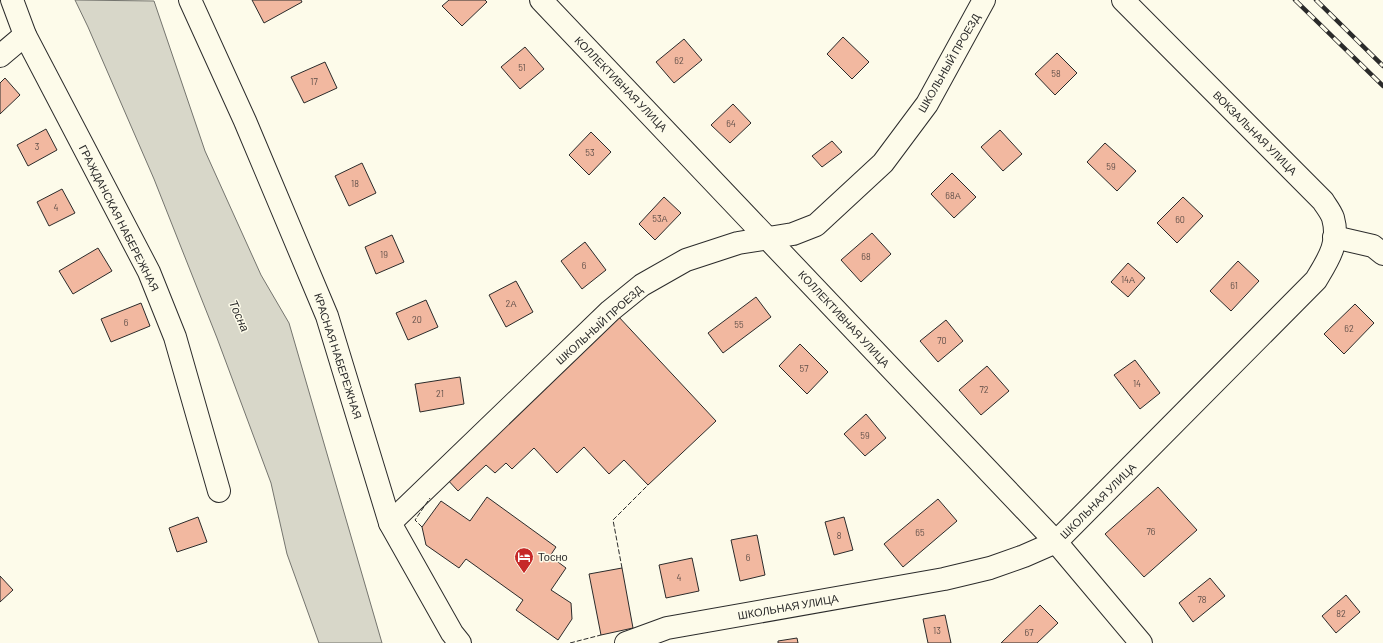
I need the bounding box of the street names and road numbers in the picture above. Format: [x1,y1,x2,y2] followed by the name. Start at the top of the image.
[915,11,982,114] street label: ШКОЛЬНЫЙ ПРОЕЗД
[572,33,671,135] street label: КОЛЛЕКТИВНАЯ УЛИЦА
[1211,88,1300,178] street label: ВОКЗАЛЬНАЯ УЛИЦА
[77,142,162,293] street label: ГРАЖДАНСКАЯ НАБЕРЕЖНАЯ
[796,268,893,370] street label: КОЛЛЕКТИВНАЯ УЛИЦА
[553,282,645,367] street label: ШКОЛЬНЫЙ ПРОЕЗД
[312,291,365,420] street label: КРАСНАЯ НАБЕРЕЖНАЯ
[1057,460,1139,541] street label: ШКОЛЬНАЯ УЛИЦА
[737,591,840,622] street label: ШКОЛЬНАЯ УЛИЦА

